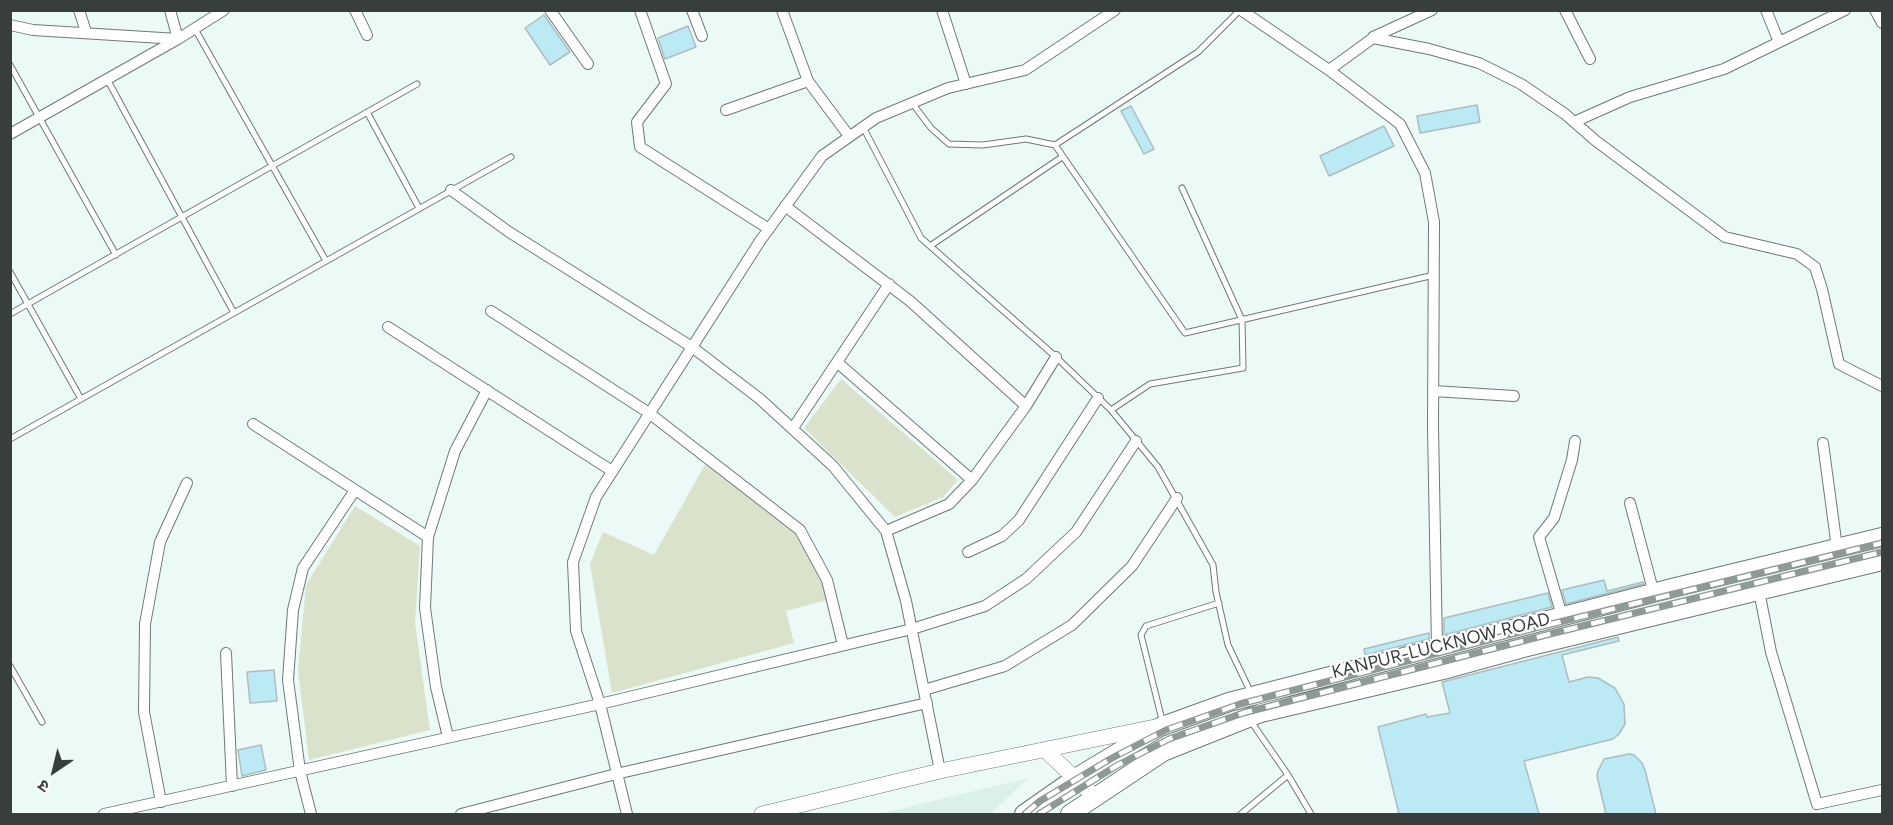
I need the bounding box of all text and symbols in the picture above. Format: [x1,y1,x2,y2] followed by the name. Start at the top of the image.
[1330,608,1552,684] street label: KANPUR-LUCKNOW ROAD
[24,741,84,801] north arrow
[34,776,53,797] text: उ

